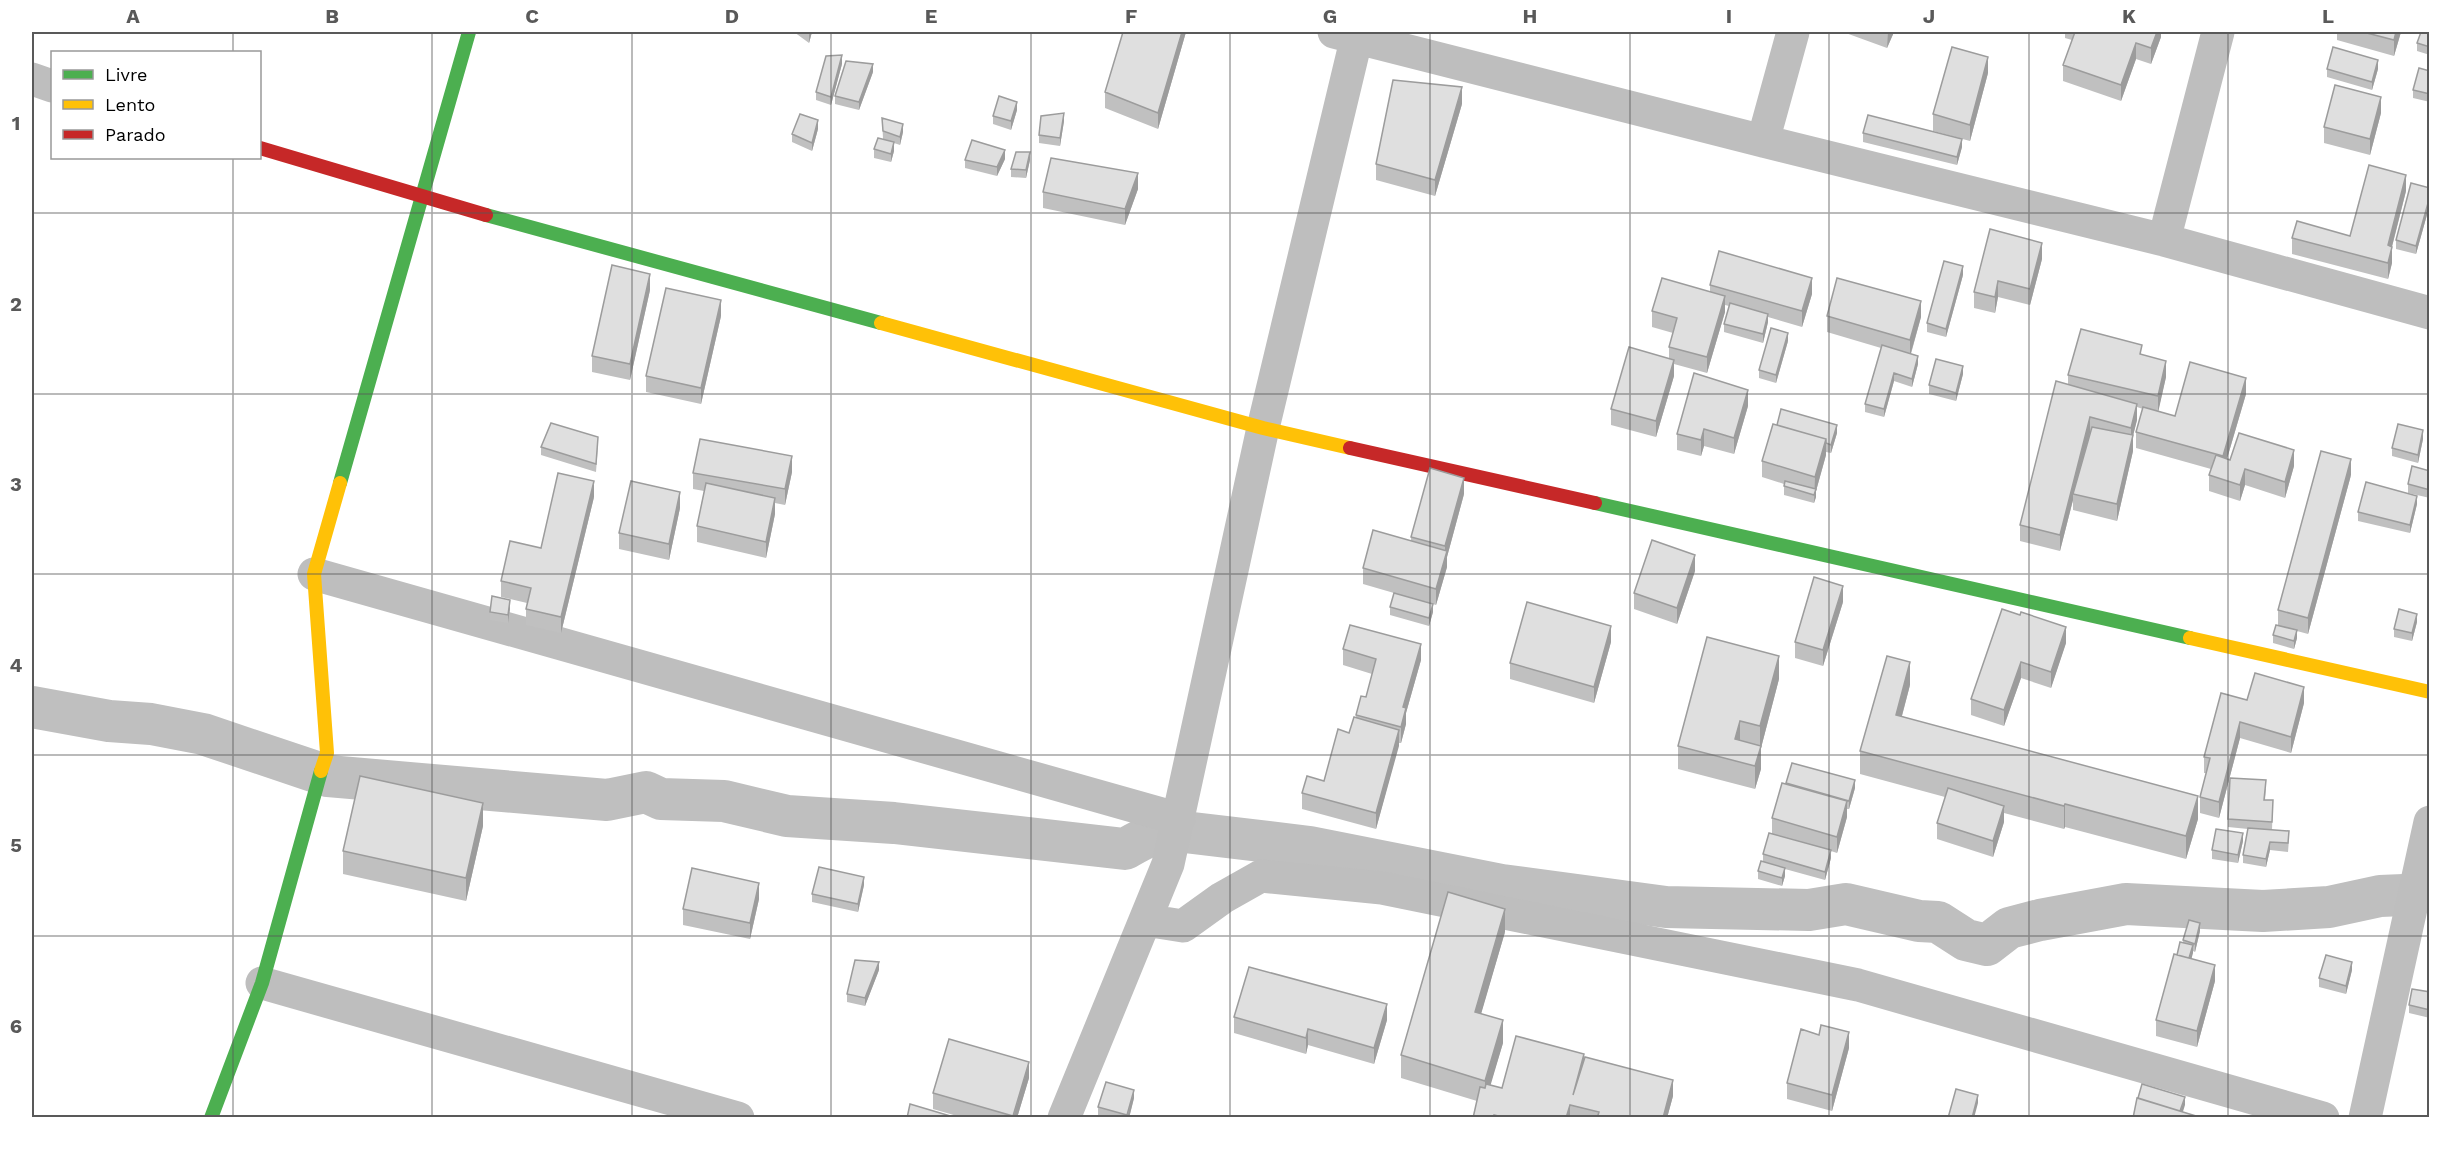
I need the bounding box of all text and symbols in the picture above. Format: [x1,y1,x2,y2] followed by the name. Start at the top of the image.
[126,4,140,28] text: A
[325,4,339,28] text: B
[525,4,539,28] text: C
[725,4,739,28] text: D
[925,4,937,28] text: E
[1125,4,1137,28] text: F
[1323,4,1337,28] text: G
[1523,4,1537,28] text: H
[1726,4,1732,28] text: I
[1923,4,1935,28] text: J
[2122,4,2136,28] text: K
[2322,4,2334,28] text: L
[51,51,261,159] legend
[105,64,147,85] text: Livre
[105,94,155,115] text: Lento
[12,111,20,135] text: 1
[105,124,166,145] text: Parado
[10,292,22,316] text: 2
[10,472,22,496] text: 3
[10,653,23,677] text: 4
[10,833,22,857] text: 5
[10,1014,22,1038] text: 6

